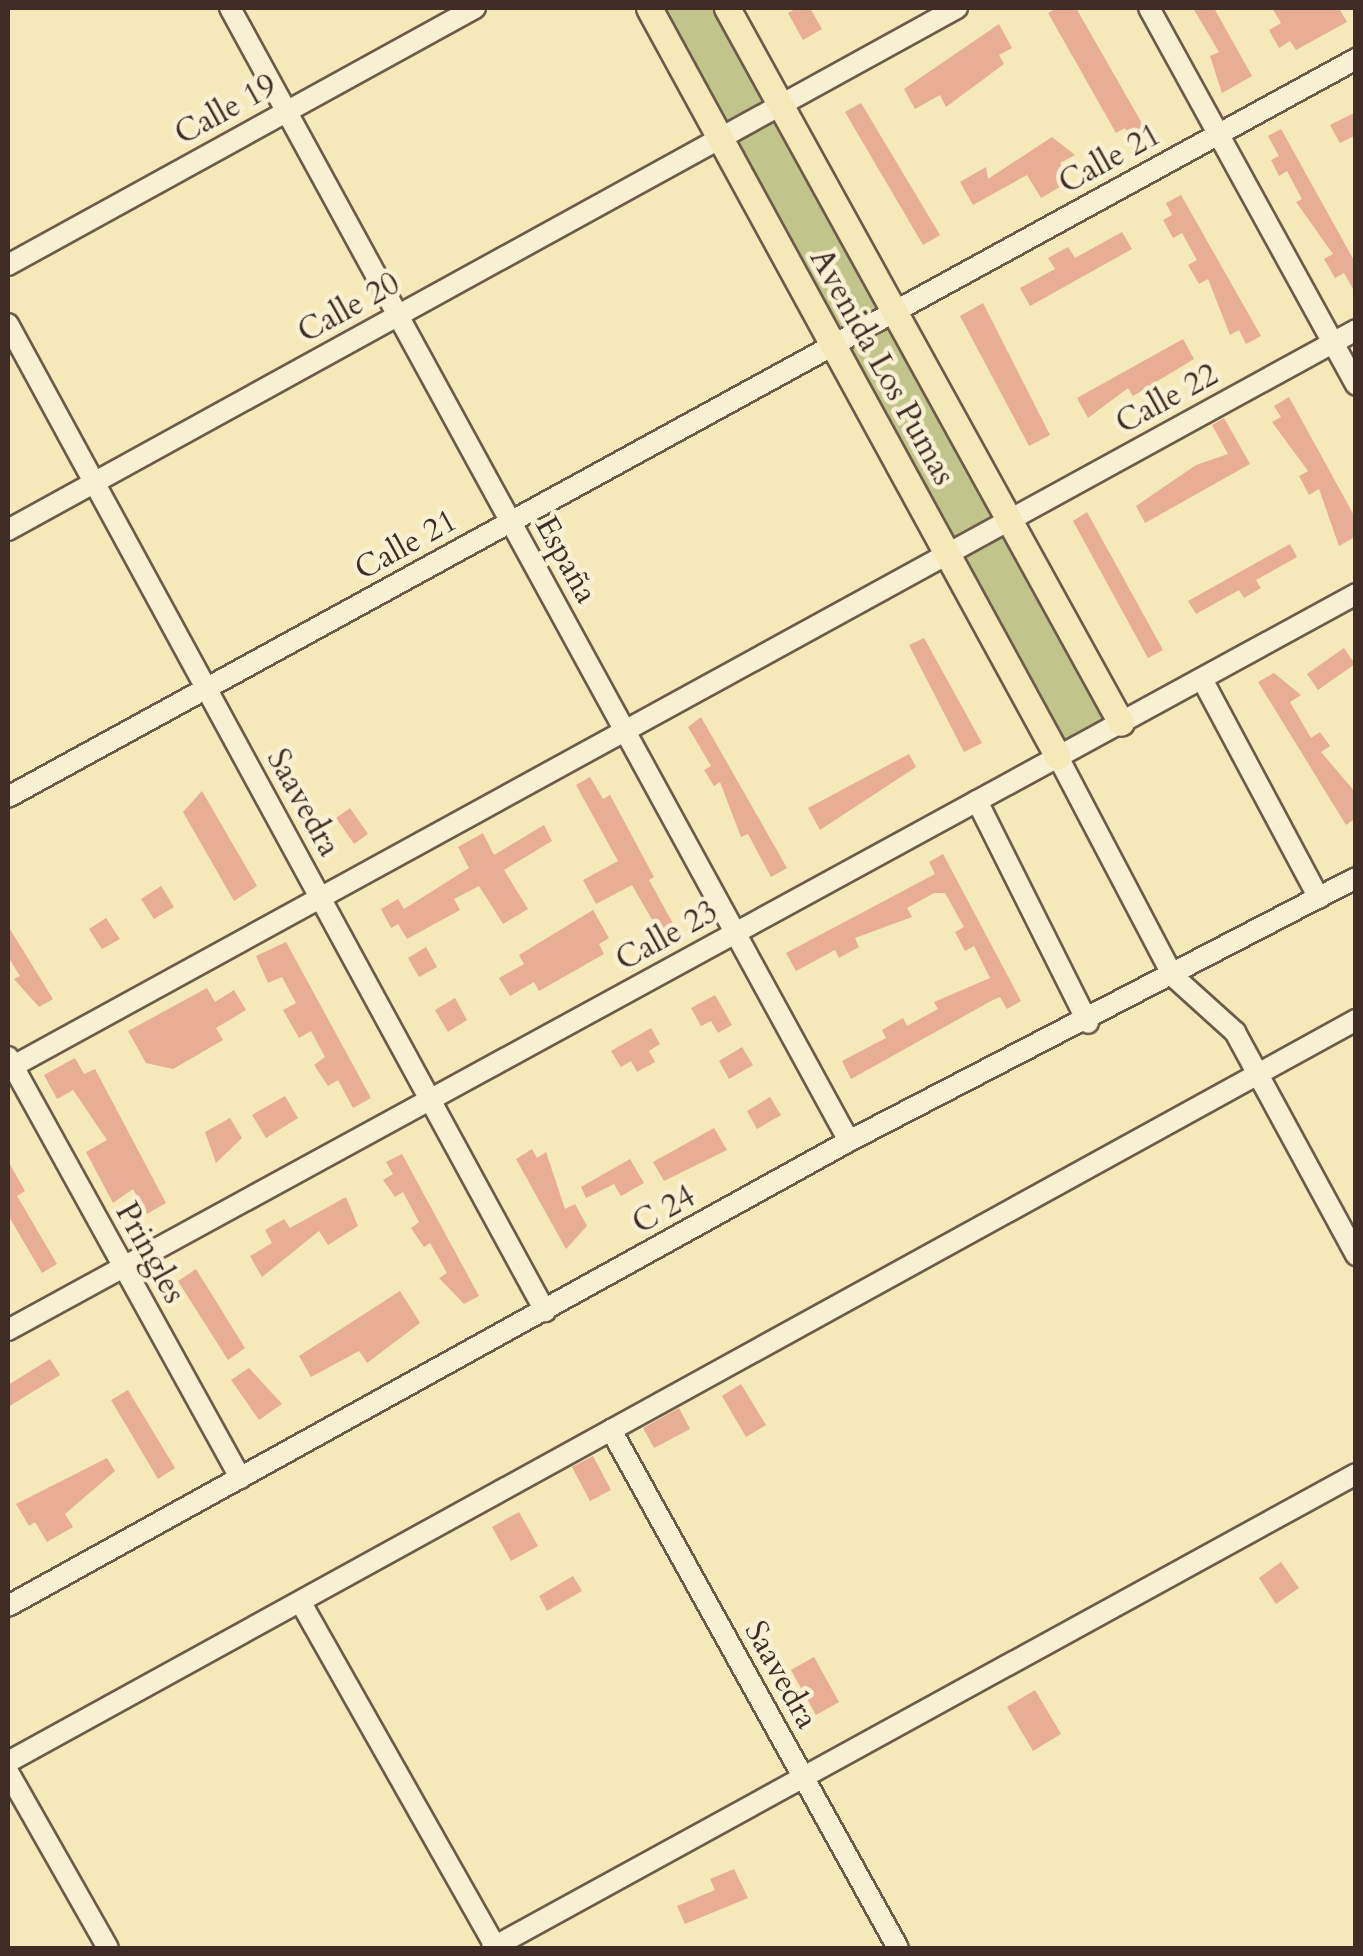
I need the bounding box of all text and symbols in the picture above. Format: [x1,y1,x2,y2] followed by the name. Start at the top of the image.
[168,66,284,154] street label: Calle 19
[1052,115,1168,203] street label: Calle 21
[801,242,963,492] street label: Avenida Los Pumas
[291,264,407,352] street label: Calle 20
[1109,355,1225,443] street label: Calle 22
[348,501,464,589] street label: Calle 21
[527,510,605,610] street label: España
[258,743,348,863] street label: Saavedra
[609,892,725,980] street label: Calle 23
[626,1177,702,1243] street label: C 24
[107,1196,193,1310] street label: Pringles
[736,1615,826,1735] street label: Saavedra

